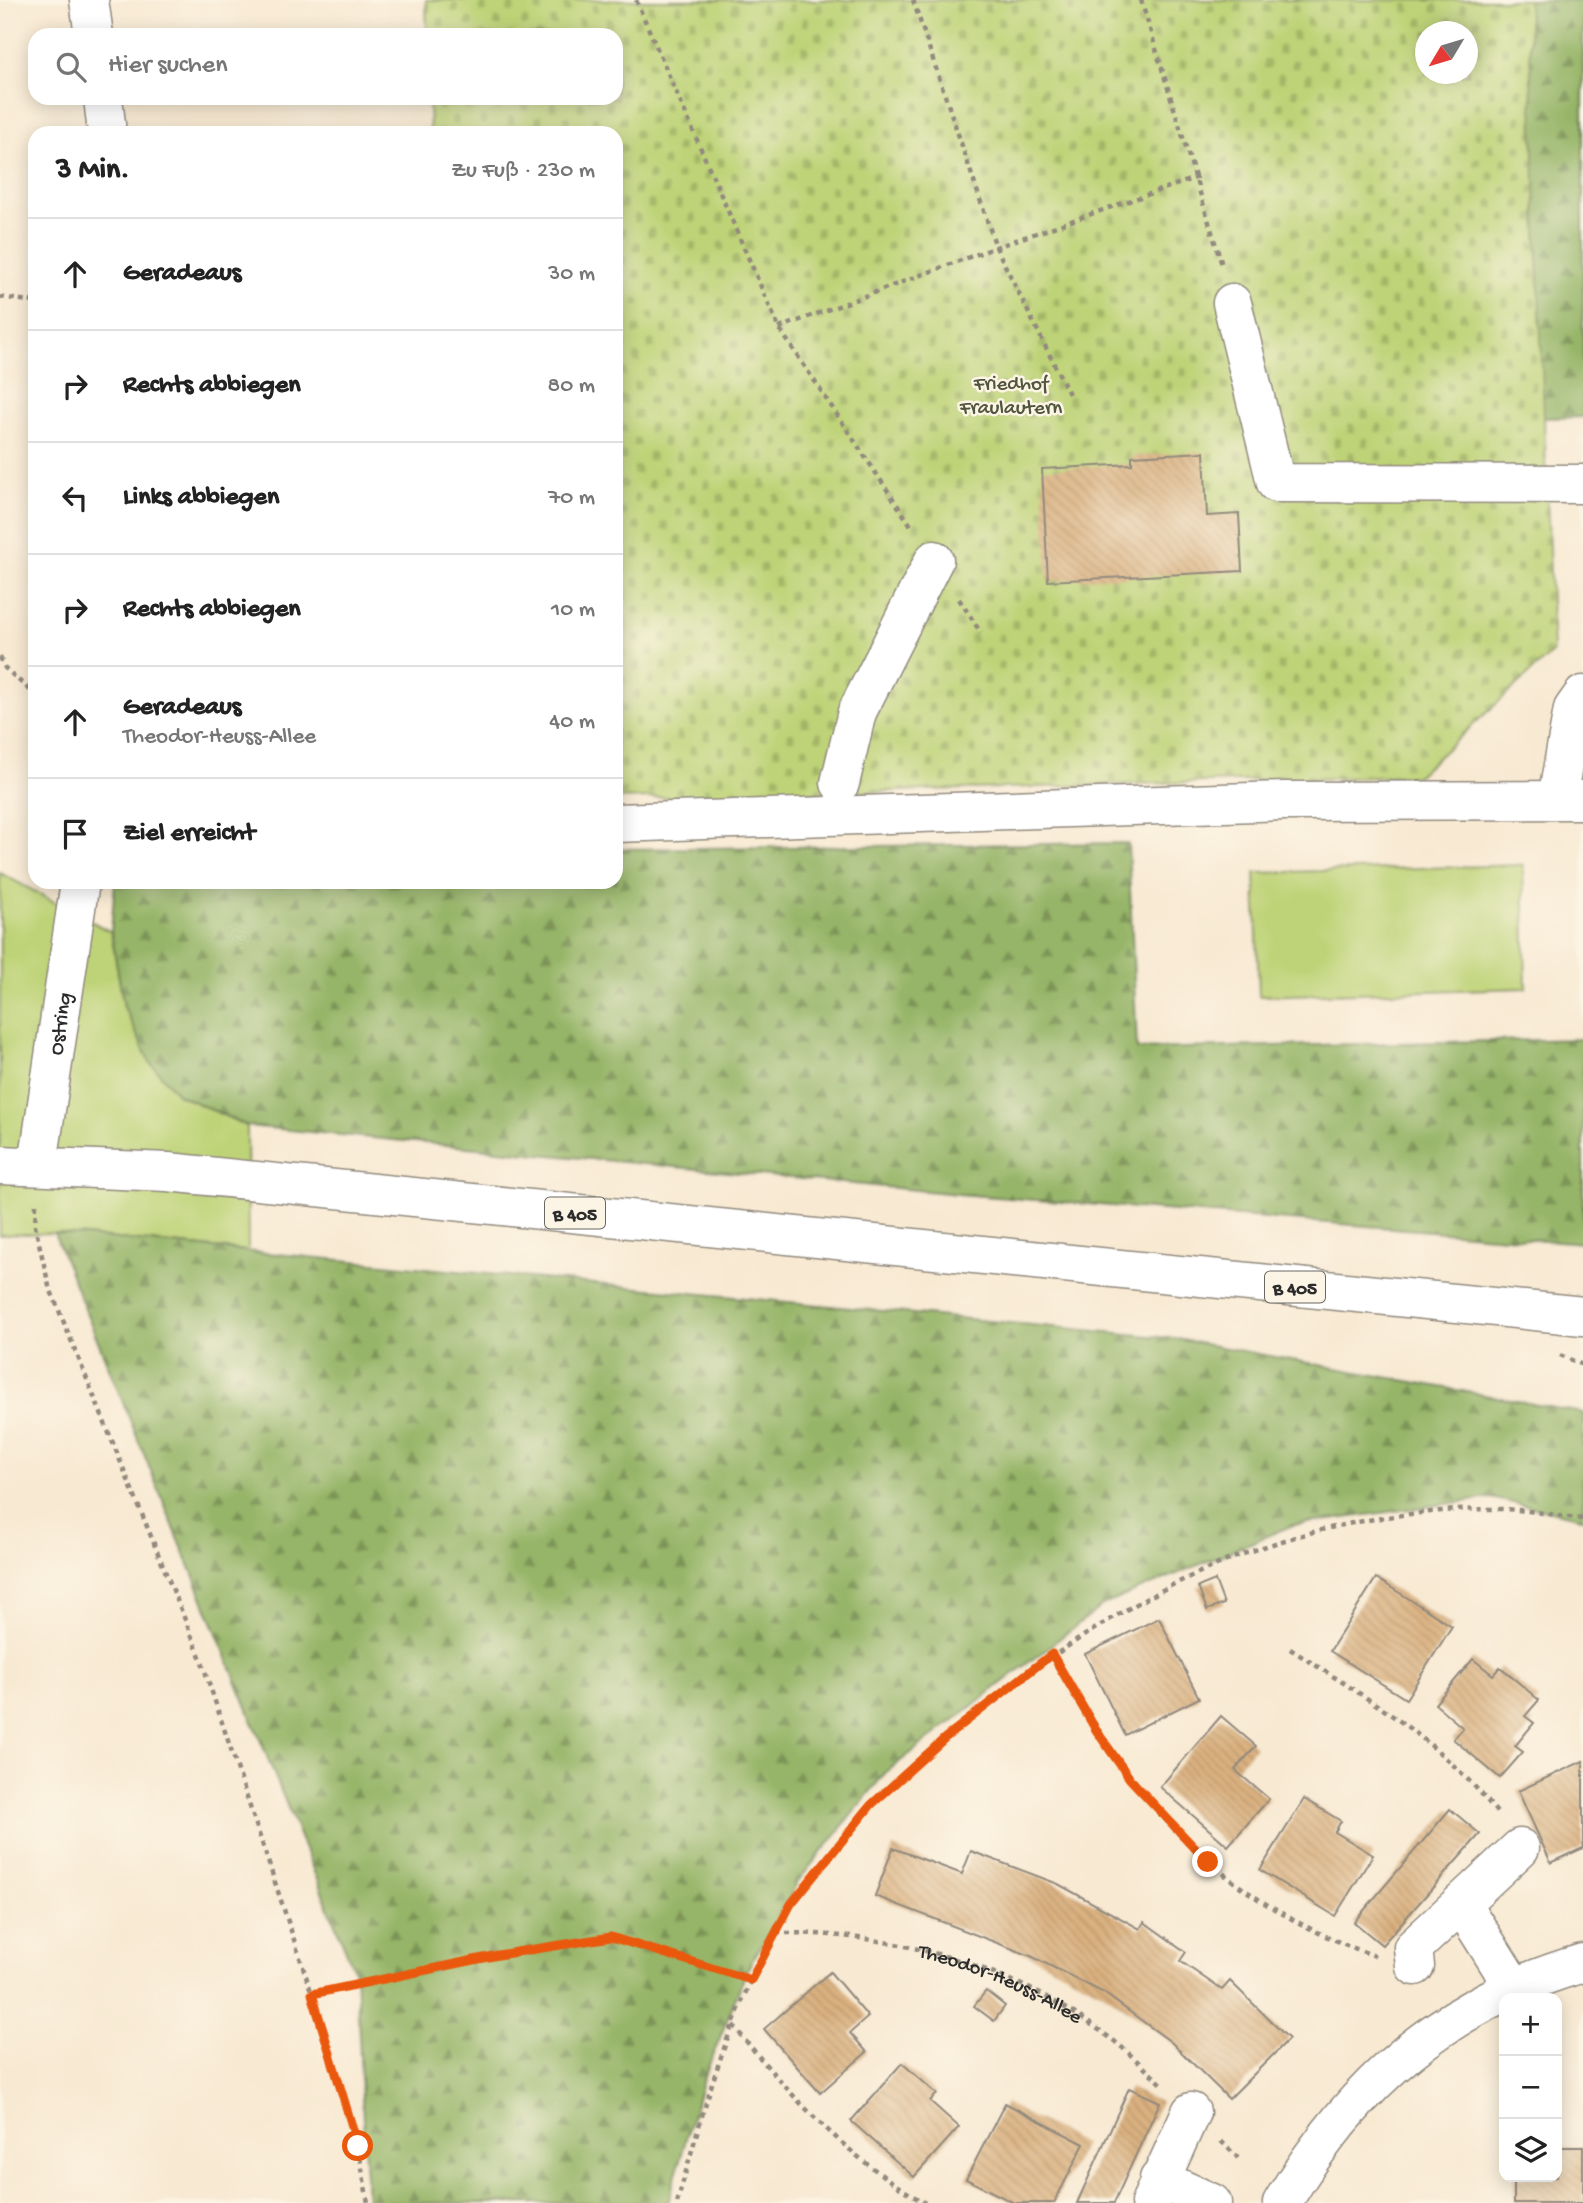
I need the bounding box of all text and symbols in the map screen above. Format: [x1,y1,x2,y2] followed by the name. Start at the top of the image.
[1415,21,1478,84] north arrow
[28,28,623,105] search box
[52,48,90,86] icon: search
[108,51,228,82] text: Hier suchen
[56,154,130,189] text: 3 Min.
[451,158,595,185] text: Zu Fuß · 230 m
[56,255,94,293] icon: ahead
[123,259,241,290] text: Geradeaus
[548,261,595,288] text: 30 m
[56,367,94,405] icon: right
[123,371,301,402] text: Rechts abbiegen
[548,373,595,400] text: 80 m
[959,373,1062,422] park label: Friedhof Fraulautern
[56,479,94,517] icon: left
[123,483,279,514] text: Links abbiegen
[548,485,595,512] text: 70 m
[56,591,94,629] icon: right
[123,595,301,626] text: Rechts abbiegen
[551,597,595,624] text: 10 m
[123,693,241,724] text: Geradeaus
[56,703,94,741] icon: ahead
[549,709,595,736] text: 40 m
[123,724,316,751] text: Theodor-Heuss-Allee
[56,815,94,853] icon: arrive
[123,819,255,850] text: Ziel erreicht
[45,991,79,1057] street label: Ostring
[545,1198,605,1228] road number: B 405
[1265,1272,1325,1302] road number: B 405
[1192,1846,1223,1877] route end
[915,1940,1087,2032] street label: Theodor-Heuss-Allee
[1499,1993,1562,2182] map controls
[1499,1993,1562,2056] button: +
[1499,2056,1562,2119] button: −
[1499,2119,1562,2182] button: layers
[342,2130,373,2161] route start

